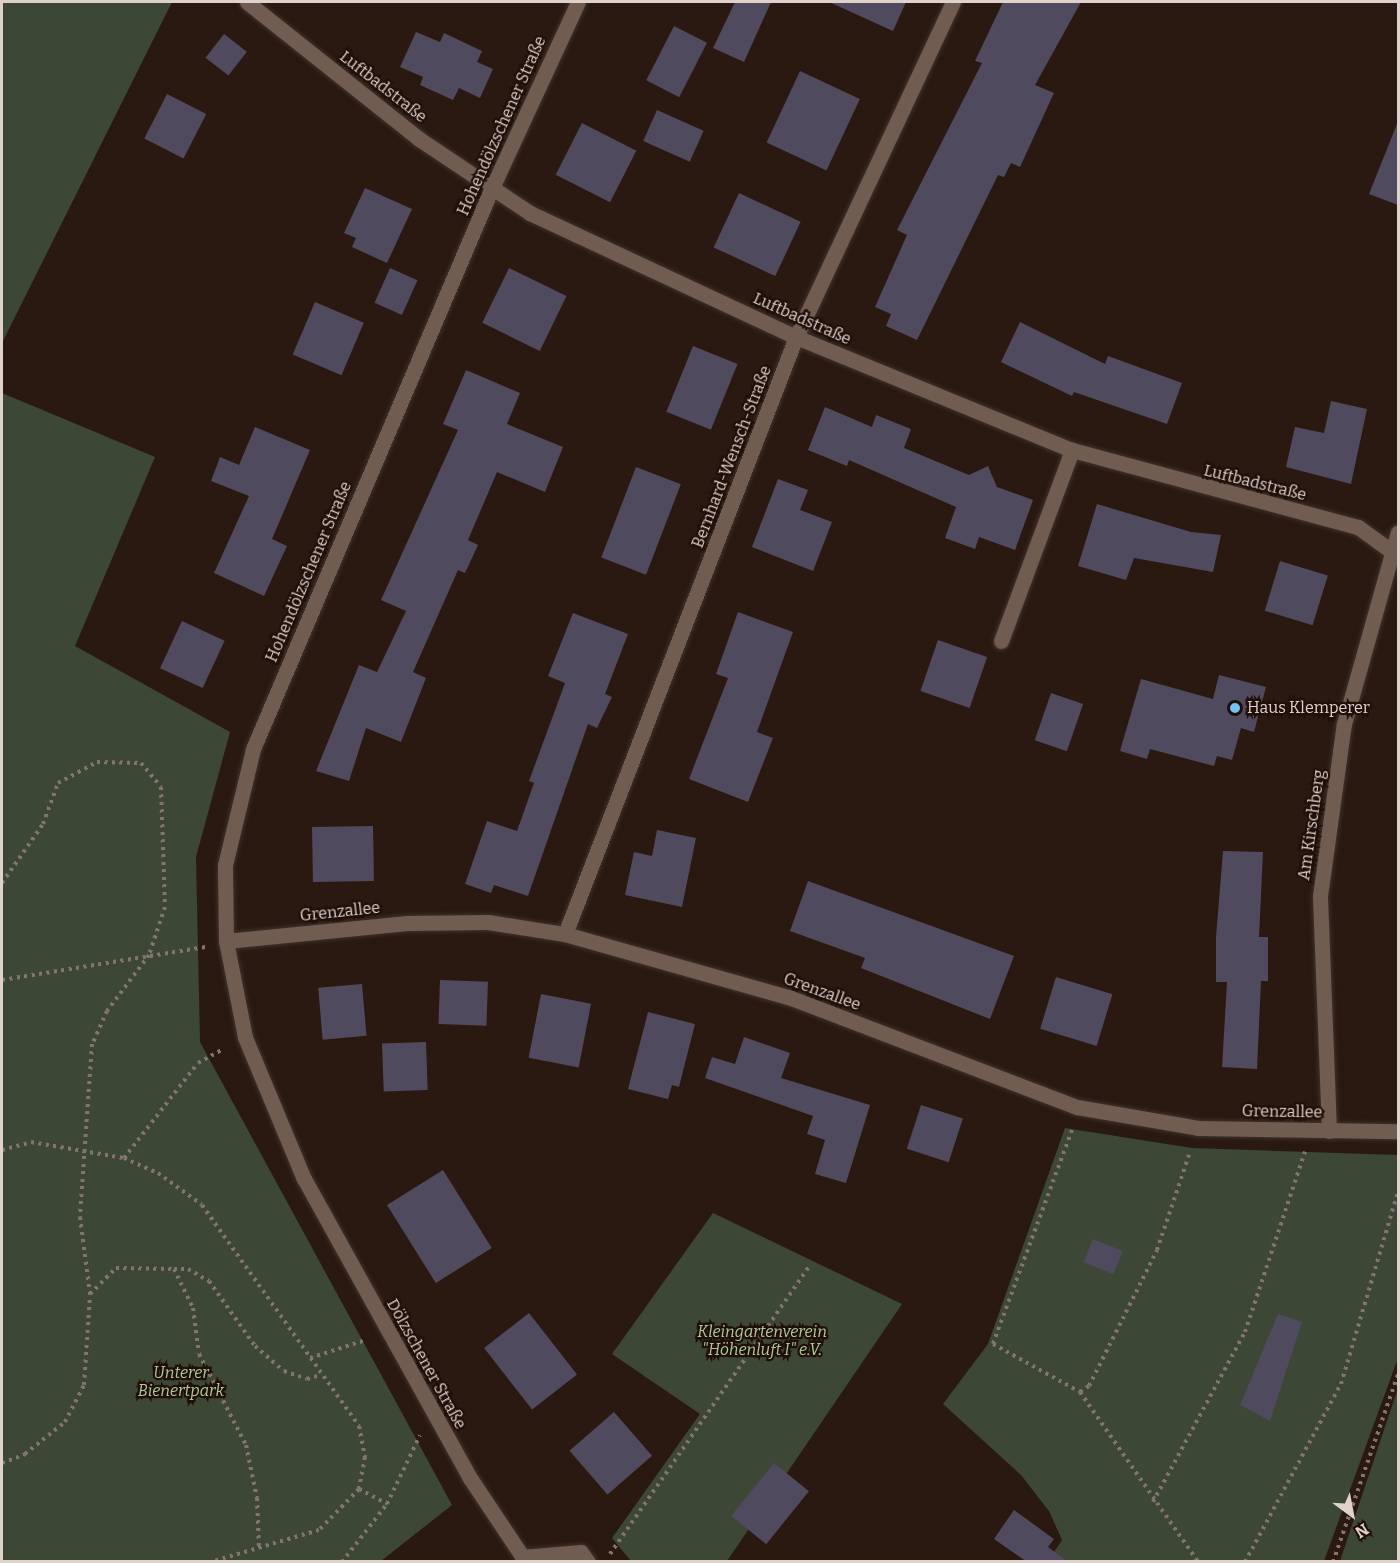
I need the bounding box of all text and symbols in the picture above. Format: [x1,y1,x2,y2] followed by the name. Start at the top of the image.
[454,33,550,219] street label: Hohendölzschener Straße
[336,47,430,127] street label: Luftbadstraße
[750,289,854,349] street label: Luftbadstraße
[688,363,776,551] street label: Bernhard-Wensch-Straße
[1202,461,1308,505] street label: Luftbadstraße
[262,479,356,665] street label: Hohendölzschener Straße
[1247,698,1370,718] place label: Haus Klemperer
[1228,701,1242,715] marker: Haus Klemperer
[1295,768,1329,882] street label: Am Kirschberg
[299,898,381,926] street label: Grenzallee
[781,969,863,1015] street label: Grenzallee
[1242,1102,1322,1122] street label: Grenzallee
[382,1296,470,1432] street label: Dölzschener Straße
[697,1322,827,1360] park label: Kleingartenverein "Höhenluft I" e.V.
[138,1363,224,1401] park label: Unterer Bienertpark
[1322,1485,1382,1545] north arrow
[1352,1519,1372,1542] text: N

